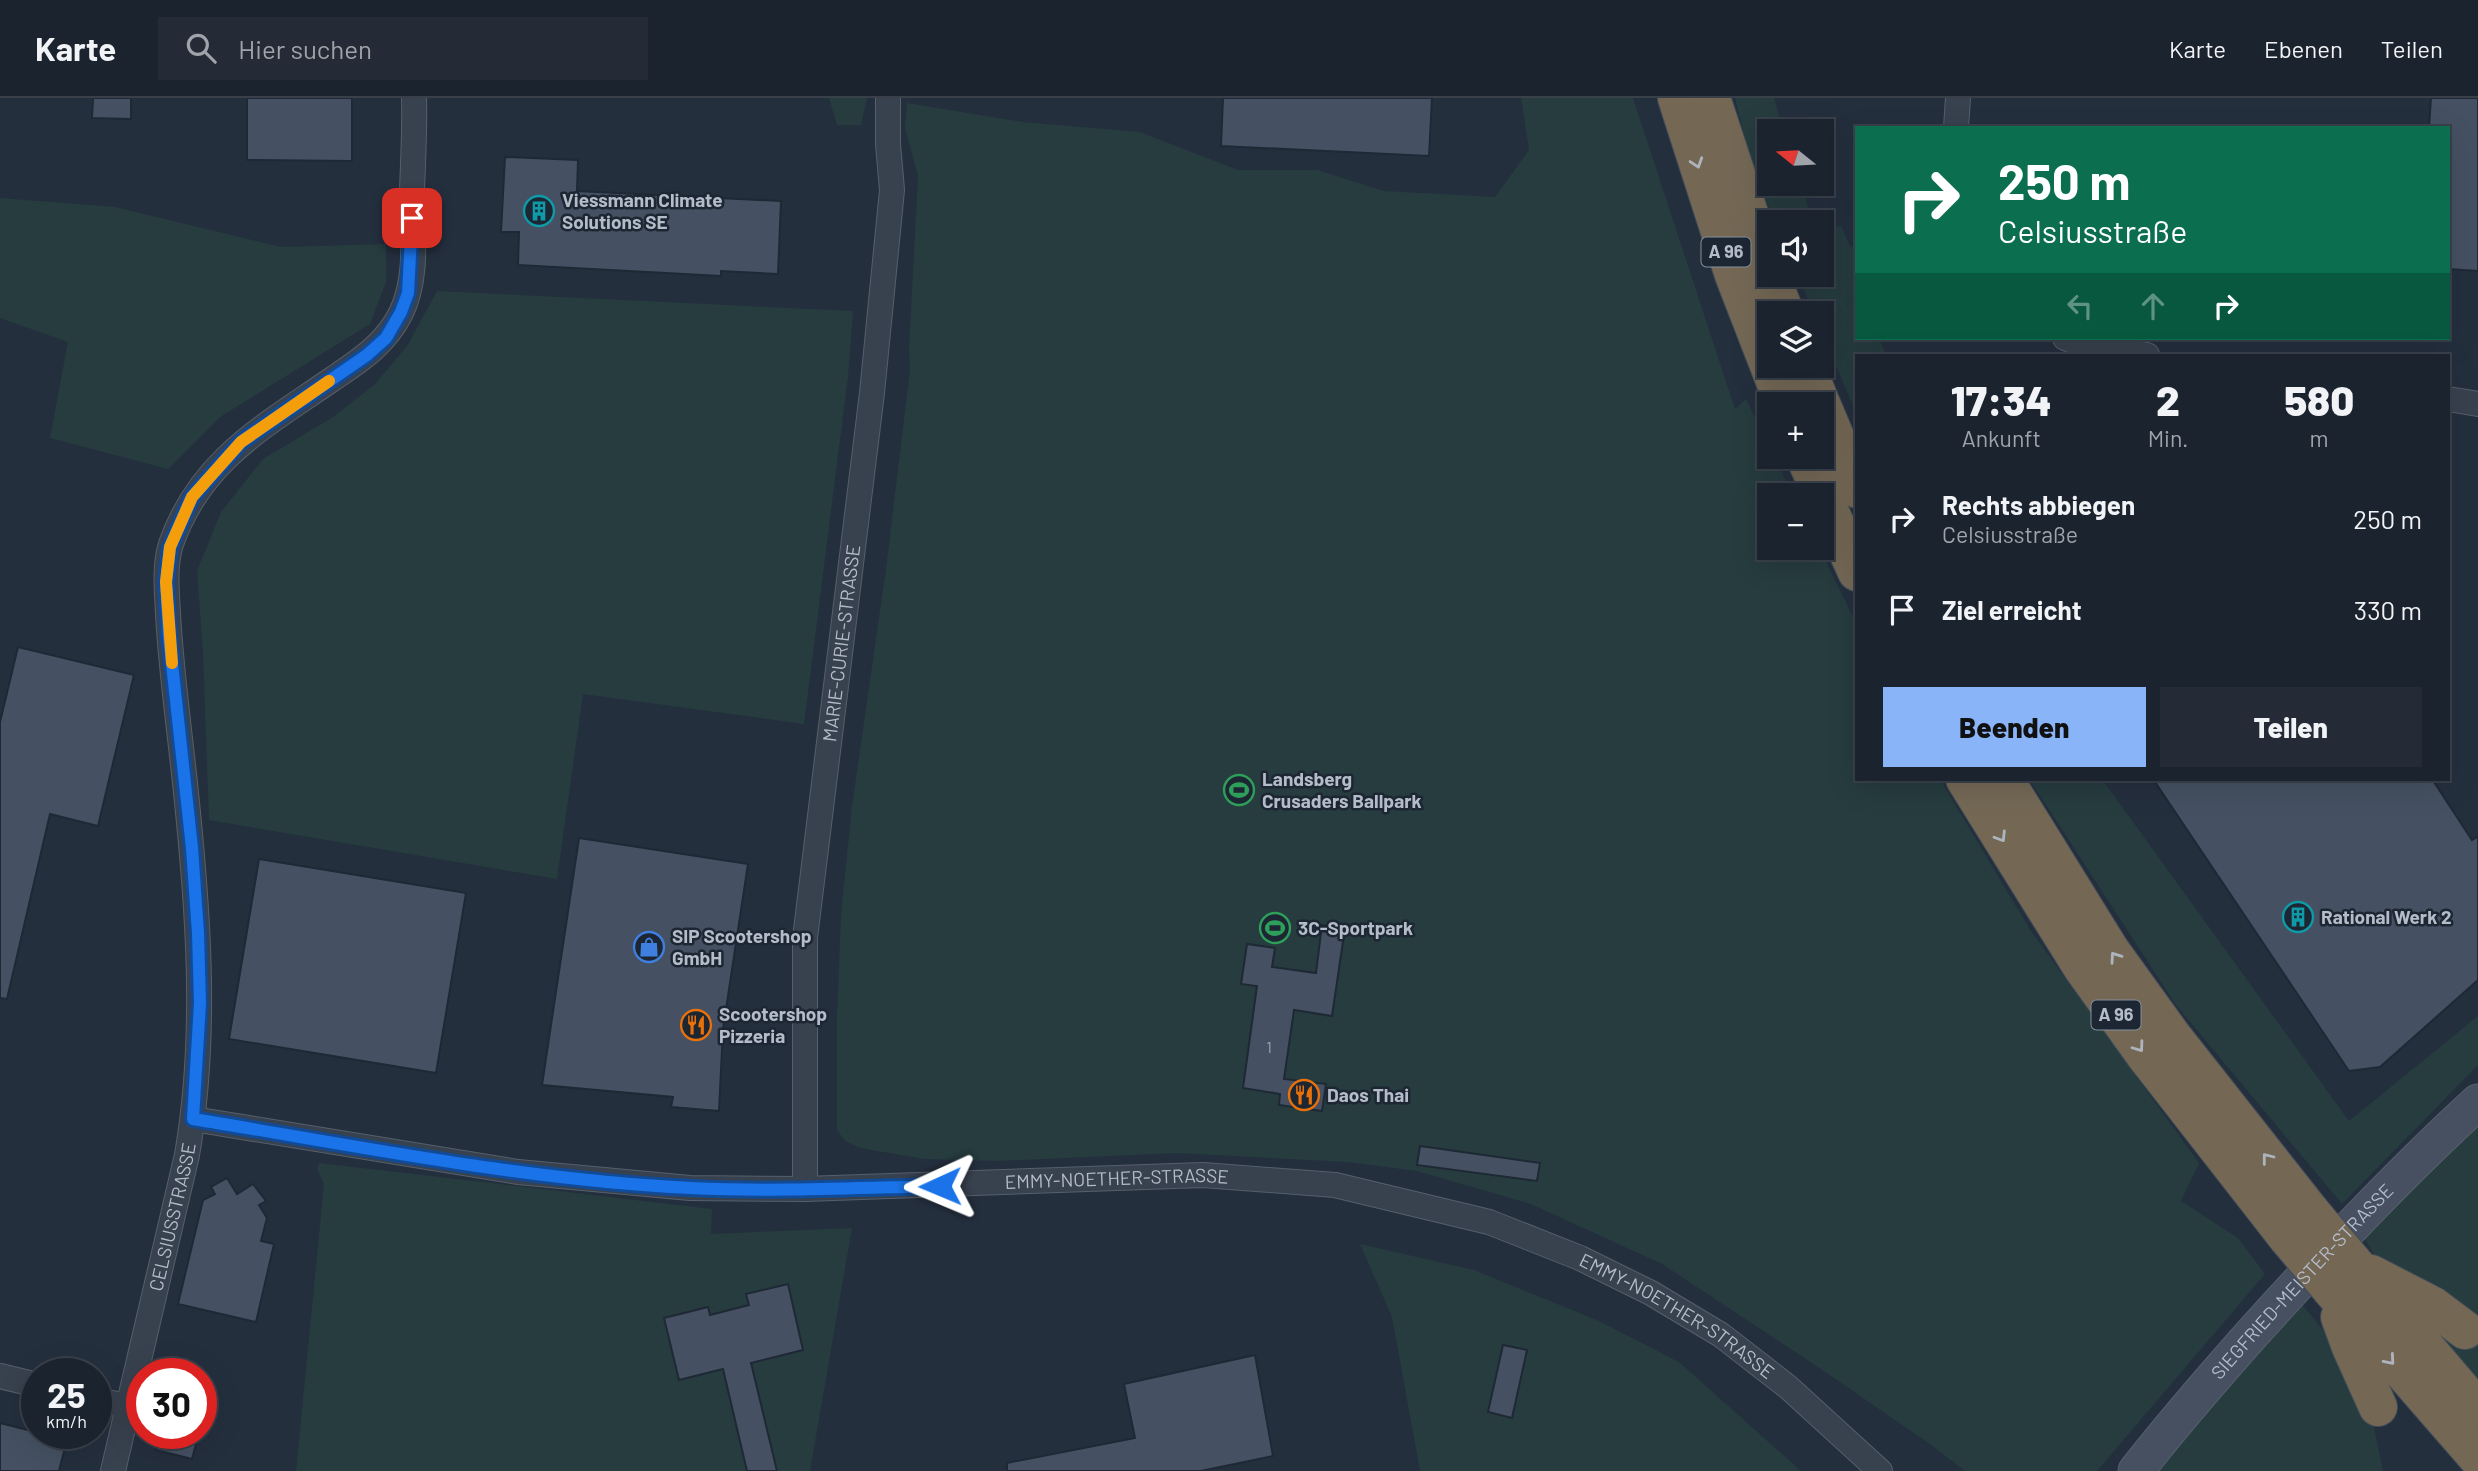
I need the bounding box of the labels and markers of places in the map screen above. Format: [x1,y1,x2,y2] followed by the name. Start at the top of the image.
[382,188,442,248] pin
[562,188,723,233] place label: Viessmann Climate Solutions SE
[522,194,556,228] building icon: Viessmann Climate Solutions SE
[1262,767,1422,812] place label: Landsberg Crusaders Ballpark
[1222,773,1256,807] sports icon: Landsberg Crusaders Ballpark
[2281,900,2315,934] building icon: Rational Werk 2
[2321,905,2452,928] place label: Rational Werk 2
[1258,911,1292,945] sports icon: 3C-Sportpark
[1298,916,1413,939] place label: 3C-Sportpark
[672,924,812,969] place label: SIP Scootershop GmbH
[632,930,666,964] shop icon: SIP Scootershop GmbH
[719,1002,827,1047] place label: Scootershop Pizzeria
[679,1008,713,1042] restaurant icon: Scootershop Pizzeria
[1287,1078,1321,1112] restaurant icon: Daos Thai
[1327,1083,1409,1106] place label: Daos Thai

